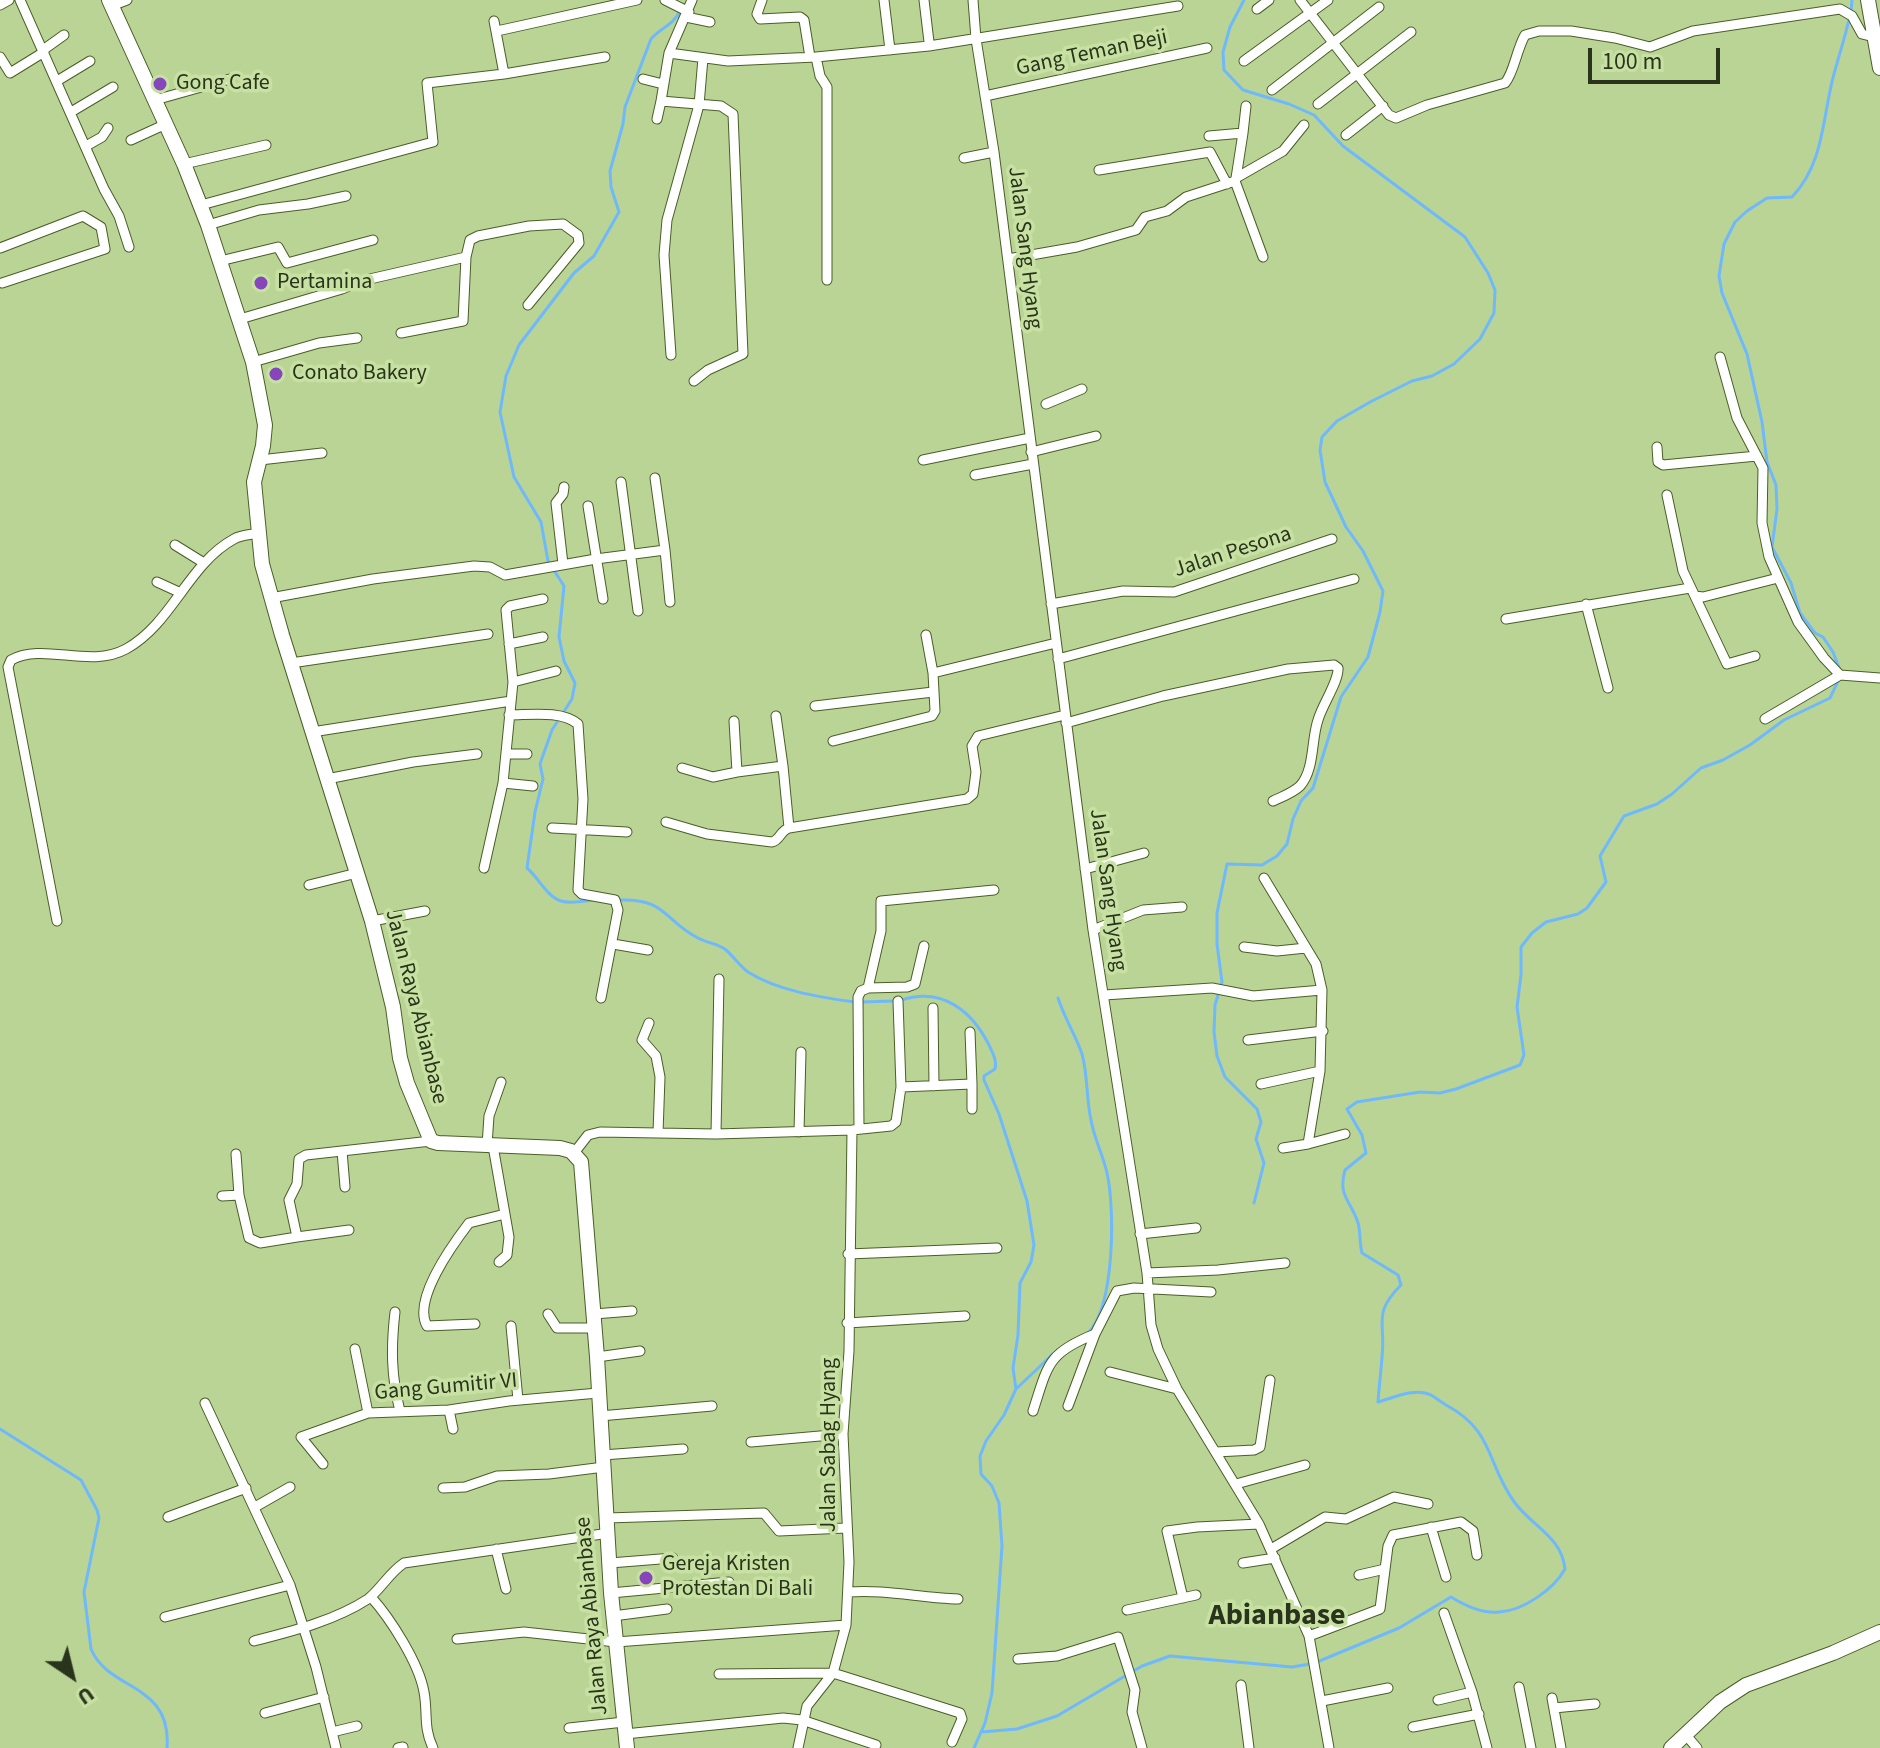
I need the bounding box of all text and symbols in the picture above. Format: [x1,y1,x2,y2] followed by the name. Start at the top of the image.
[1014,25,1170,83] street label: Gang Teman Beji
[1592,32,1724,82] scale bar
[1602,44,1662,79] text: 100 m
[176,71,270,97] place label: Gong Cafe
[151,75,169,93] marker: Gong Cafe
[1001,165,1047,331] street label: Jalan Sang Hyang
[277,270,372,296] place label: Pertamina
[252,274,270,292] marker: Pertamina
[292,361,427,387] place label: Conato Bakery
[267,365,285,383] marker: Conato Bakery
[1171,522,1295,584] street label: Jalan Pesona
[1083,807,1131,973] street label: Jalan Sang Hyang
[378,907,452,1107] street label: Jalan Raya Abianbase
[817,1358,843,1532] street label: Jalan Sabag Hyang
[373,1369,519,1407] street label: Gang Gumitir VI
[571,1516,615,1716] street label: Jalan Raya Abianbase
[662,1552,813,1604] place label: Gereja Kristen Protestan Di Bali
[637,1569,655,1587] marker: Gereja Kristen Protestan Di Bali
[1208,1599,1346,1635] district label: Abianbase
[32,1636,112,1716] north arrow
[71,1678,101,1713] text: U

